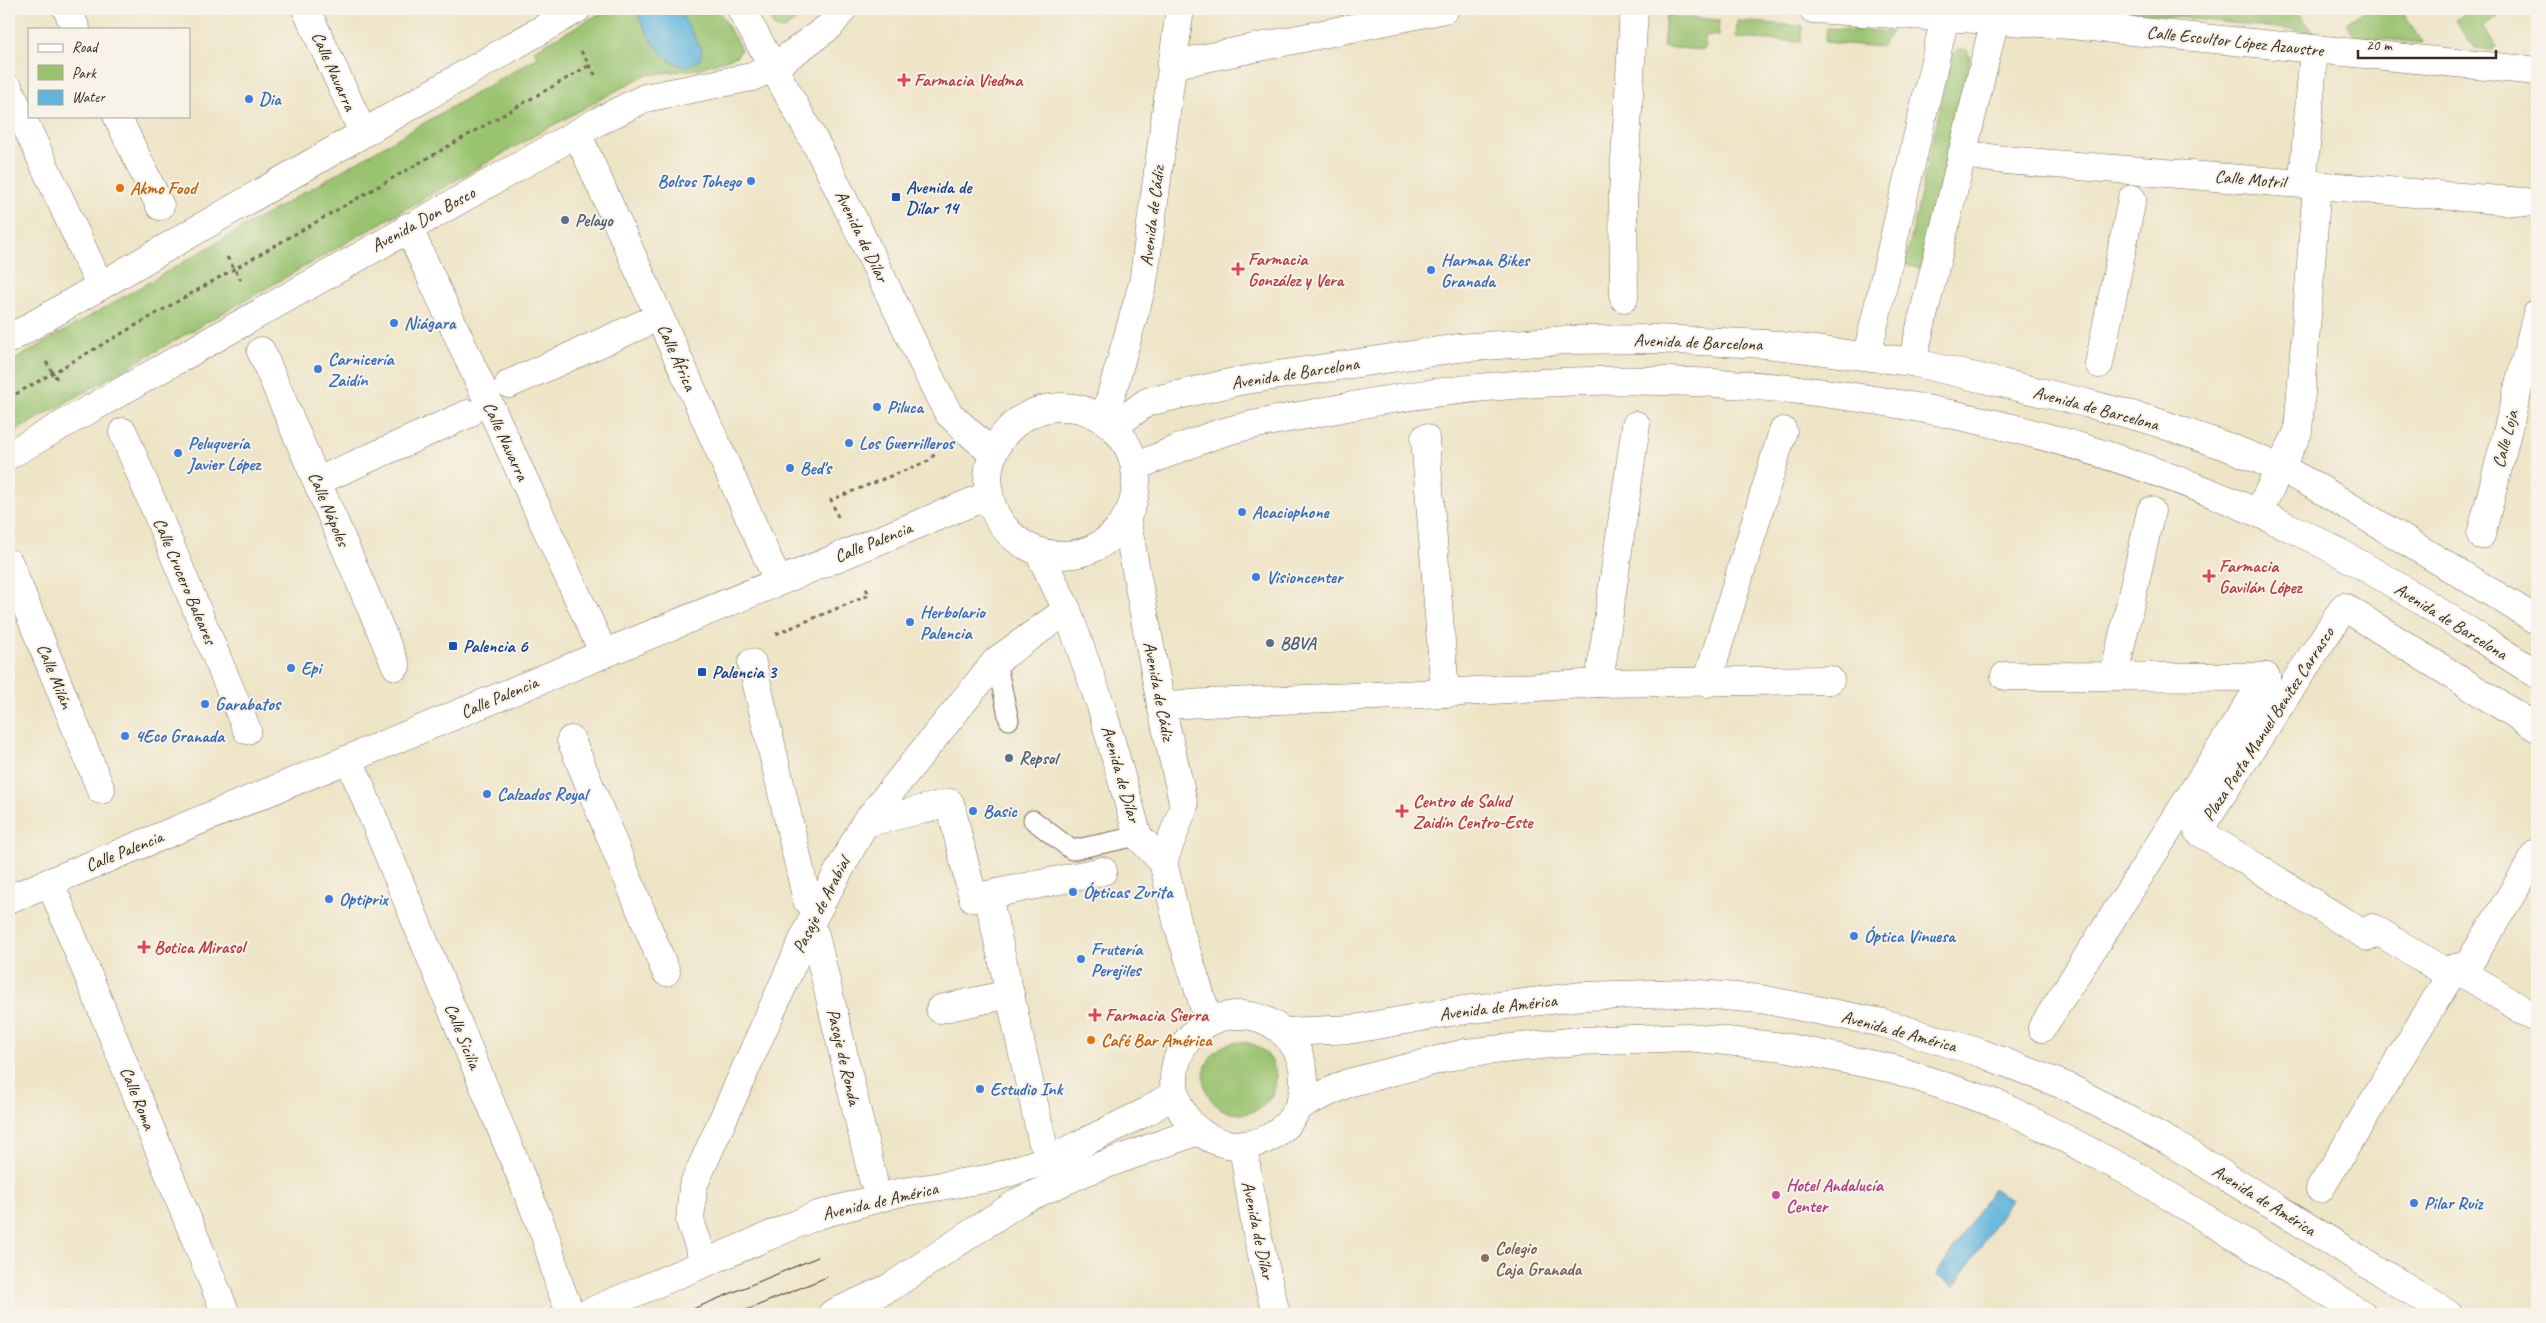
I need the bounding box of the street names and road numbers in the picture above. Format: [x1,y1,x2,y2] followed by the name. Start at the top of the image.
[2146,21,2325,61] street label: Calle Escultor López Azaustre
[307,28,362,116] street label: Calle Navarra
[1135,162,1169,267] street label: Avenida de Cádiz
[2214,165,2289,193] street label: Calle Motril
[367,181,480,257] street label: Avenida Don Bosco
[830,186,894,287] street label: Avenida de Dílar
[653,320,702,395] street label: Calle África
[1633,329,1764,355] street label: Avenida de Barcelona
[1230,352,1362,394] street label: Avenida de Barcelona
[2031,381,2163,436] street label: Avenida de Barcelona
[478,398,535,485] street label: Calle Navarra
[2487,407,2523,470] street label: Calle Loja
[303,468,355,551] street label: Calle Nápoles
[148,514,222,649] street label: Calle Crucero Baleares
[831,516,916,567] street label: Calle Palencia
[2391,578,2513,665] street label: Avenida de Barcelona
[2197,622,2340,825] street label: Plaza Poeta Manuel Benítez Carrasco
[1139,639,1180,745] street label: Avenida de Cádiz
[32,640,78,712] street label: Calle Milán
[457,670,542,723] street label: Calle Palencia
[1097,723,1146,826] street label: Avenida de Dílar
[82,825,167,876] street label: Calle Palencia
[787,851,856,957] street label: Pasaje de Arabial
[1438,989,1560,1025] street label: Avenida de América
[440,1000,487,1073] street label: Calle Sicilia
[1839,1005,1960,1057] street label: Avenida de América
[822,1007,866,1109] street label: Pasaje de Ronda
[115,1063,161,1134] street label: Calle Roma
[2208,1159,2321,1241] street label: Avenida de América
[820,1177,942,1225] street label: Avenida de América
[1237,1179,1279,1282] street label: Avenida de Dílar

